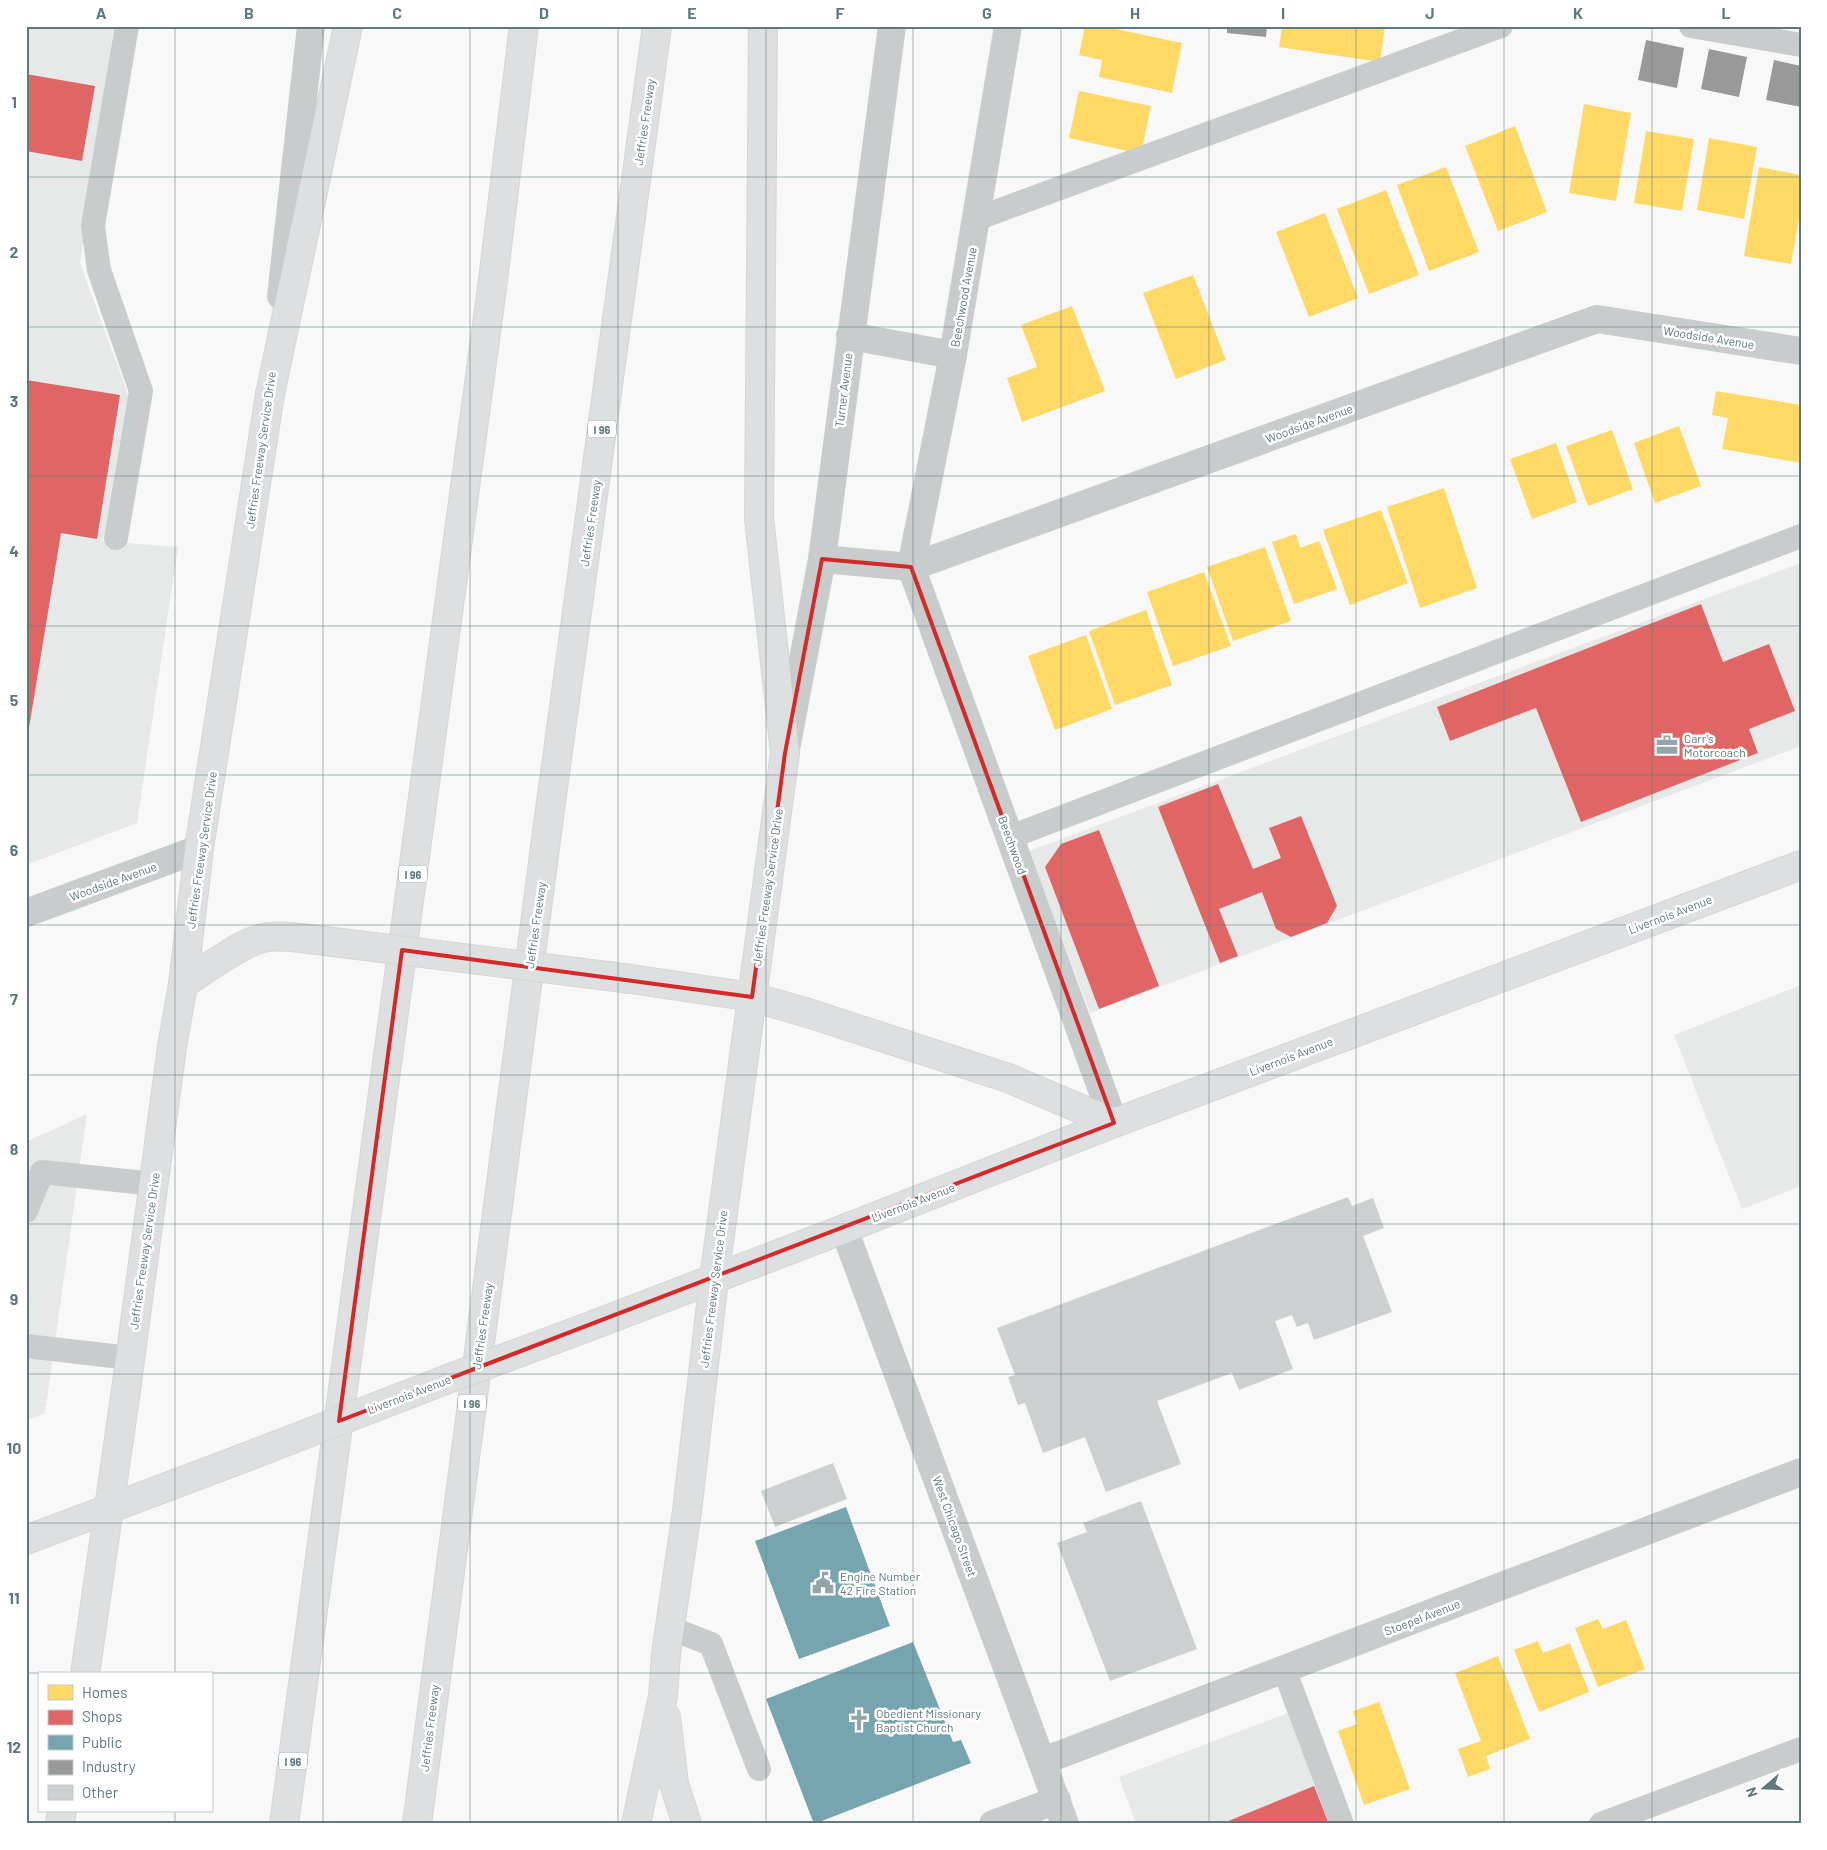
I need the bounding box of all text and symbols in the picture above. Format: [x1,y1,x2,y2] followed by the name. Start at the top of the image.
[96,3,107,22] text: A
[244,3,254,22] text: B
[392,3,402,22] text: C
[539,3,549,22] text: D
[687,3,697,22] text: E
[836,3,845,22] text: F
[982,3,992,22] text: G
[1130,3,1140,22] text: H
[1281,3,1285,22] text: I
[1425,3,1435,22] text: J
[1573,3,1583,22] text: K
[1721,3,1731,22] text: L
[631,77,657,166] street label: Jeffries Freeway
[11,92,17,111] text: 1
[10,242,19,261] text: 2
[947,246,979,348] street label: Beechwood Avenue
[1663,323,1755,351] street label: Woodside Avenue
[831,352,855,428] street label: Turner Avenue
[242,371,278,529] street label: Jeffries Freeway Service Drive
[10,391,18,410] text: 3
[1263,401,1355,445] street label: Woodside Avenue
[588,420,616,438] road number: I 96
[577,478,603,567] street label: Jeffries Freeway
[9,541,19,560] text: 4
[10,690,19,709] text: 5
[1684,731,1746,759] place label: Carr's Motorcoach
[1654,732,1680,758] office icon: Carr's Motorcoach
[183,771,219,929] street label: Jeffries Freeway Service Drive
[749,808,785,966] street label: Jeffries Freeway Service Drive
[996,814,1030,876] street label: Beechwood
[10,840,19,859] text: 6
[67,859,159,903] street label: Woodside Avenue
[399,866,427,882] road number: I 96
[522,880,548,969] street label: Jeffries Freeway
[1626,892,1714,936] street label: Livernois Avenue
[10,989,18,1008] text: 7
[1247,1034,1335,1078] street label: Livernois Avenue
[10,1139,19,1158] text: 8
[126,1172,162,1330] street label: Jeffries Freeway Service Drive
[869,1180,957,1224] street label: Livernois Avenue
[696,1210,730,1368] street label: Jeffries Freeway Service Drive
[469,1281,495,1370] street label: Jeffries Freeway
[10,1289,18,1308] text: 9
[365,1372,453,1416] street label: Livernois Avenue
[458,1395,486,1412] road number: I 96
[7,1438,21,1457] text: 10
[930,1474,980,1578] street label: West Chicago Street
[840,1569,921,1597] place label: Engine Number 42 Fire Station
[810,1570,836,1596] public building icon: Engine Number 42 Fire Station
[8,1588,20,1607] text: 11
[1382,1596,1462,1638] street label: Stoepel Avenue
[38,1672,212,1812] legend
[82,1683,127,1701] text: Homes
[417,1683,441,1772] street label: Jeffries Freeway
[876,1706,981,1734] place label: Obedient Missionary Baptist Church
[82,1707,122,1725] text: Shops
[846,1707,872,1733] church icon: Obedient Missionary Baptist Church
[82,1733,122,1751] text: Public
[7,1737,21,1756] text: 12
[279,1752,307,1770] road number: I 96
[82,1757,136,1775] text: Industry
[1740,1762,1790,1812] north arrow
[82,1783,119,1801] text: Other
[1742,1785,1761,1800] text: N

